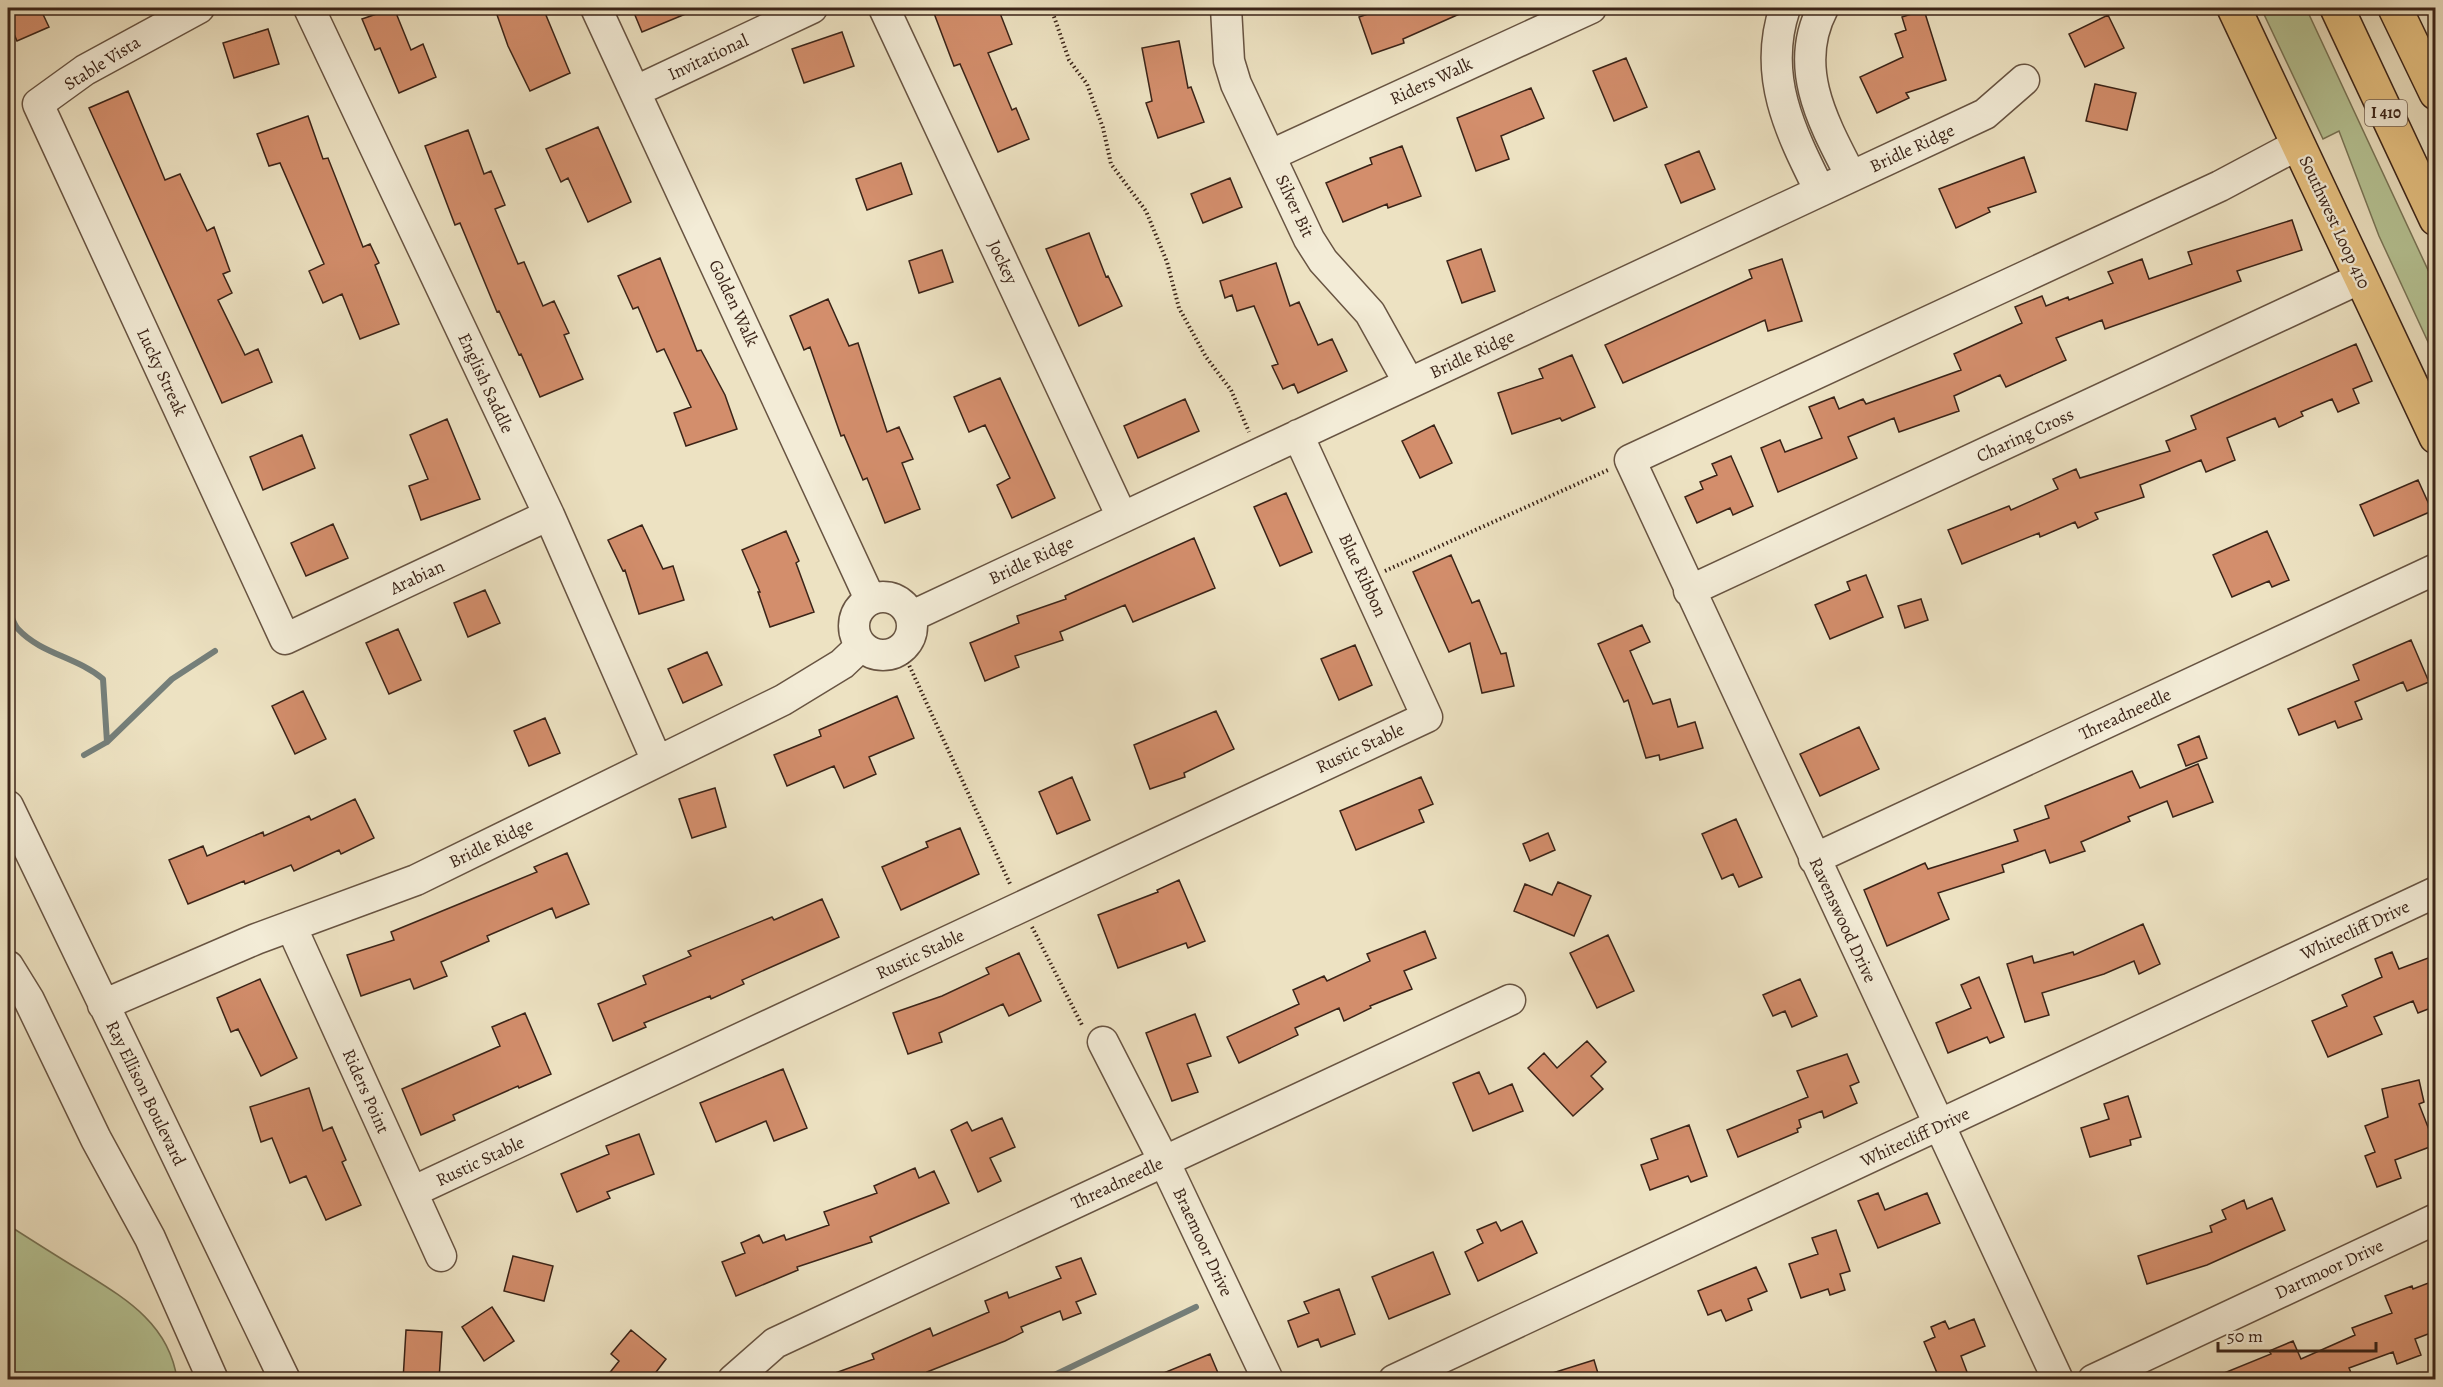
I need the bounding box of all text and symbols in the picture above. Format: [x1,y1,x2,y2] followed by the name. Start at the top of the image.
[664,28,753,86] street label: Invitational
[59,30,145,96] street label: Stable Vista
[1386,51,1476,111] street label: Riders Walk
[2365,100,2407,126] road number: I 410
[1866,118,1958,178] street label: Bridle Ridge
[2294,152,2376,292] street label: Southwest Loop 410
[1270,171,1320,241] street label: Silver Bit
[982,236,1024,289] street label: Jockey
[703,256,765,350] street label: Golden Walk
[131,324,193,420] street label: Lucky Streak
[1426,324,1518,384] street label: Bridle Ridge
[452,329,520,437] street label: English Saddle
[1972,402,2078,468] street label: Charing Cross
[1333,529,1393,621] street label: Blue Ribbon
[985,530,1077,590] street label: Bridle Ridge
[385,554,448,600] street label: Arabian
[2075,682,2175,746] street label: Threadneedle
[1312,717,1408,779] street label: Rustic Stable
[445,812,537,874] street label: Bridle Ridge
[1803,854,1883,986] street label: Ravenswood Drive
[2296,894,2413,966] street label: Whitecliff Drive
[872,923,968,985] street label: Rustic Stable
[100,1016,192,1170] street label: Ray Ellison Boulevard
[337,1045,395,1137] street label: Riders Point
[1856,1101,1973,1173] street label: Whitecliff Drive
[432,1130,528,1192] street label: Rustic Stable
[1067,1151,1167,1215] street label: Threadneedle
[1167,1184,1239,1300] street label: Braemoor Drive
[2271,1233,2387,1305] street label: Dartmoor Drive
[2218,1315,2376,1353] scale bar
[2227,1324,2263,1348] text: 50 m

